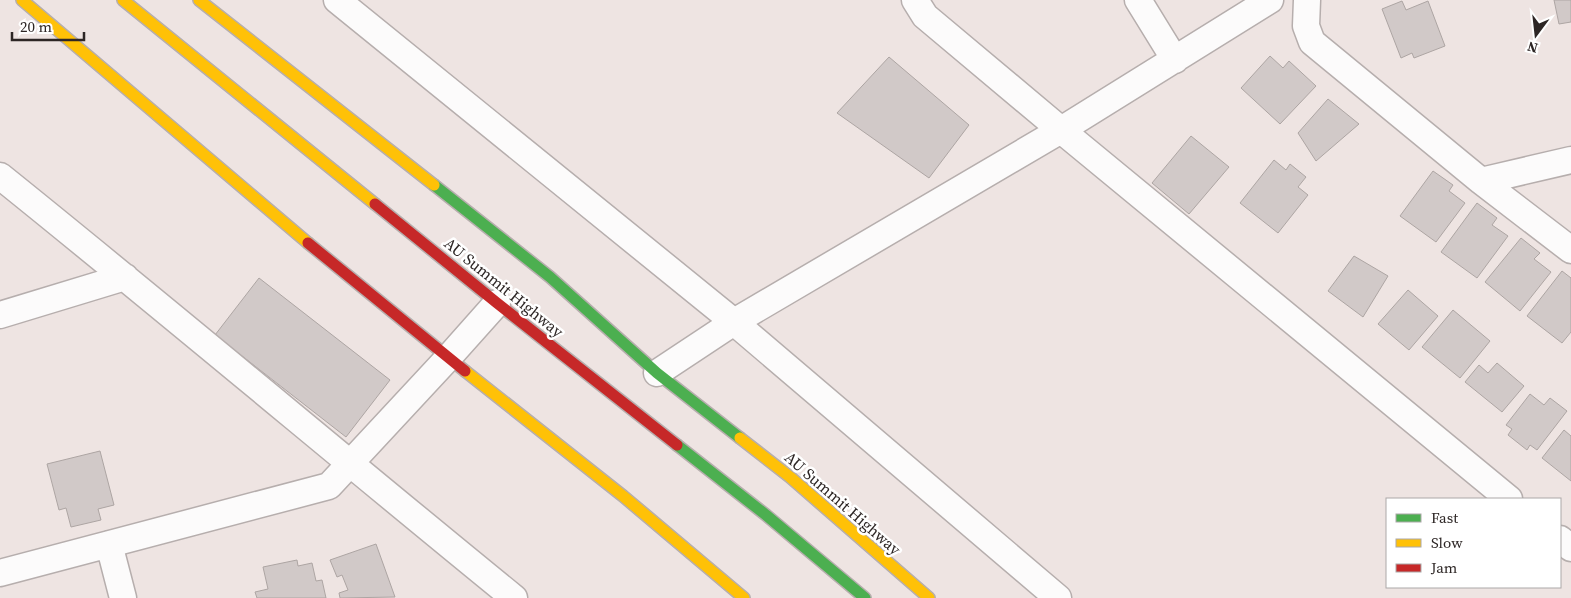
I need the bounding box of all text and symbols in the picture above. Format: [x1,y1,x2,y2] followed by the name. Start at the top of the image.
[12,10,85,42] scale bar
[1511,10,1561,60] north arrow
[20,16,52,37] text: 20 m
[1525,37,1540,59] text: N
[440,232,569,342] street label: AU Summit Highway
[780,446,907,560] street label: AU Summit Highway
[1386,498,1561,588] legend
[1431,507,1458,528] text: Fast
[1431,532,1463,553] text: Slow
[1430,557,1458,578] text: Jam

